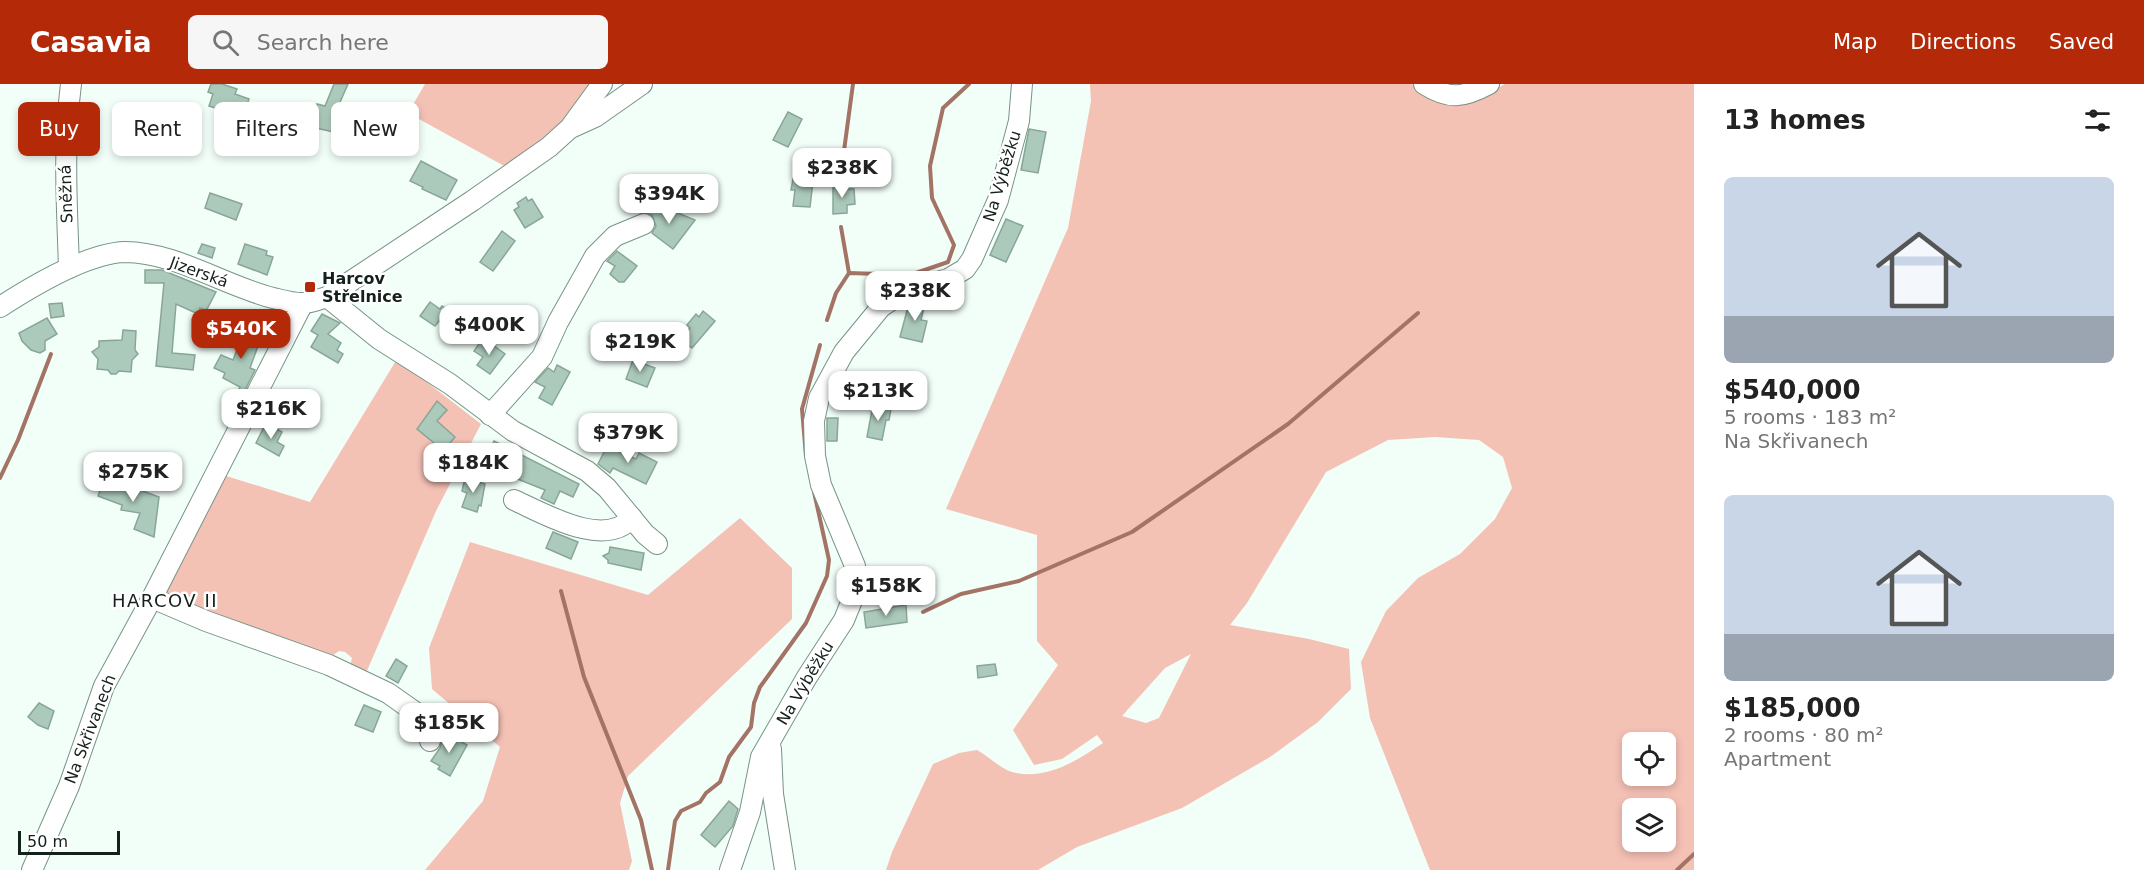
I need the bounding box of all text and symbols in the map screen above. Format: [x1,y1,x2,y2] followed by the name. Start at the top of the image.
[188,15,608,69] search box
[30,26,152,59] text: Casavia
[209,26,242,59] icon: search
[257,30,389,55] text: Search here
[1833,30,1877,54] text: Map
[1910,30,2016,54] text: Directions
[2049,30,2114,54] text: Saved
[18,102,100,156] chip: Buy
[112,102,202,156] chip: Rent
[214,102,319,156] chip: Filters
[331,102,419,156] chip: New
[2081,104,2114,137] icon: filters
[1724,105,1866,135] text: 13 homes
[979,128,1025,224] street label: Na Výběžku
[800,148,884,199] pin: $238K
[806,155,878,179] text: $238K
[55,164,77,224] street label: Sněžná
[627,174,711,225] pin: $394K
[633,181,705,205] text: $394K
[1865,216,1973,324] icon: home
[166,252,231,291] street label: Jizerská
[322,269,403,306] place label: Harcov Střelnice
[873,271,957,322] pin: $238K
[879,278,951,302] text: $238K
[303,280,317,294] marker: Harcov Střelnice
[447,305,531,356] pin: $400K
[199,309,283,360] pin: $540K
[453,312,525,336] text: $400K
[205,316,277,340] text: $540K
[598,322,682,373] pin: $219K
[604,329,676,353] text: $219K
[836,371,920,422] pin: $213K
[1724,375,1861,405] text: $540,000
[842,378,914,402] text: $213K
[229,389,313,440] pin: $216K
[235,396,307,420] text: $216K
[1724,405,1896,429] text: 5 rooms · 183 m²
[586,413,670,464] pin: $379K
[592,420,664,444] text: $379K
[1724,429,1868,453] text: Na Skřivanech
[431,443,515,494] pin: $184K
[437,450,509,474] text: $184K
[91,452,175,503] pin: $275K
[97,459,169,483] text: $275K
[1865,534,1973,642] icon: home
[844,566,928,617] pin: $158K
[850,573,922,597] text: $158K
[112,590,218,611] district label: HARCOV II
[773,638,837,728] street label: Na Výběžku
[60,672,120,786] street label: Na Skřivanech
[1724,693,1861,723] text: $185,000
[407,703,491,754] pin: $185K
[413,710,485,734] text: $185K
[1724,723,1884,747] text: 2 rooms · 80 m²
[1622,732,1676,852] map controls
[1622,732,1676,786] button: locate
[1724,747,1831,771] text: Apartment
[1622,798,1676,852] button: layers
[18,828,120,856] scale bar
[27,832,68,851] text: 50 m

